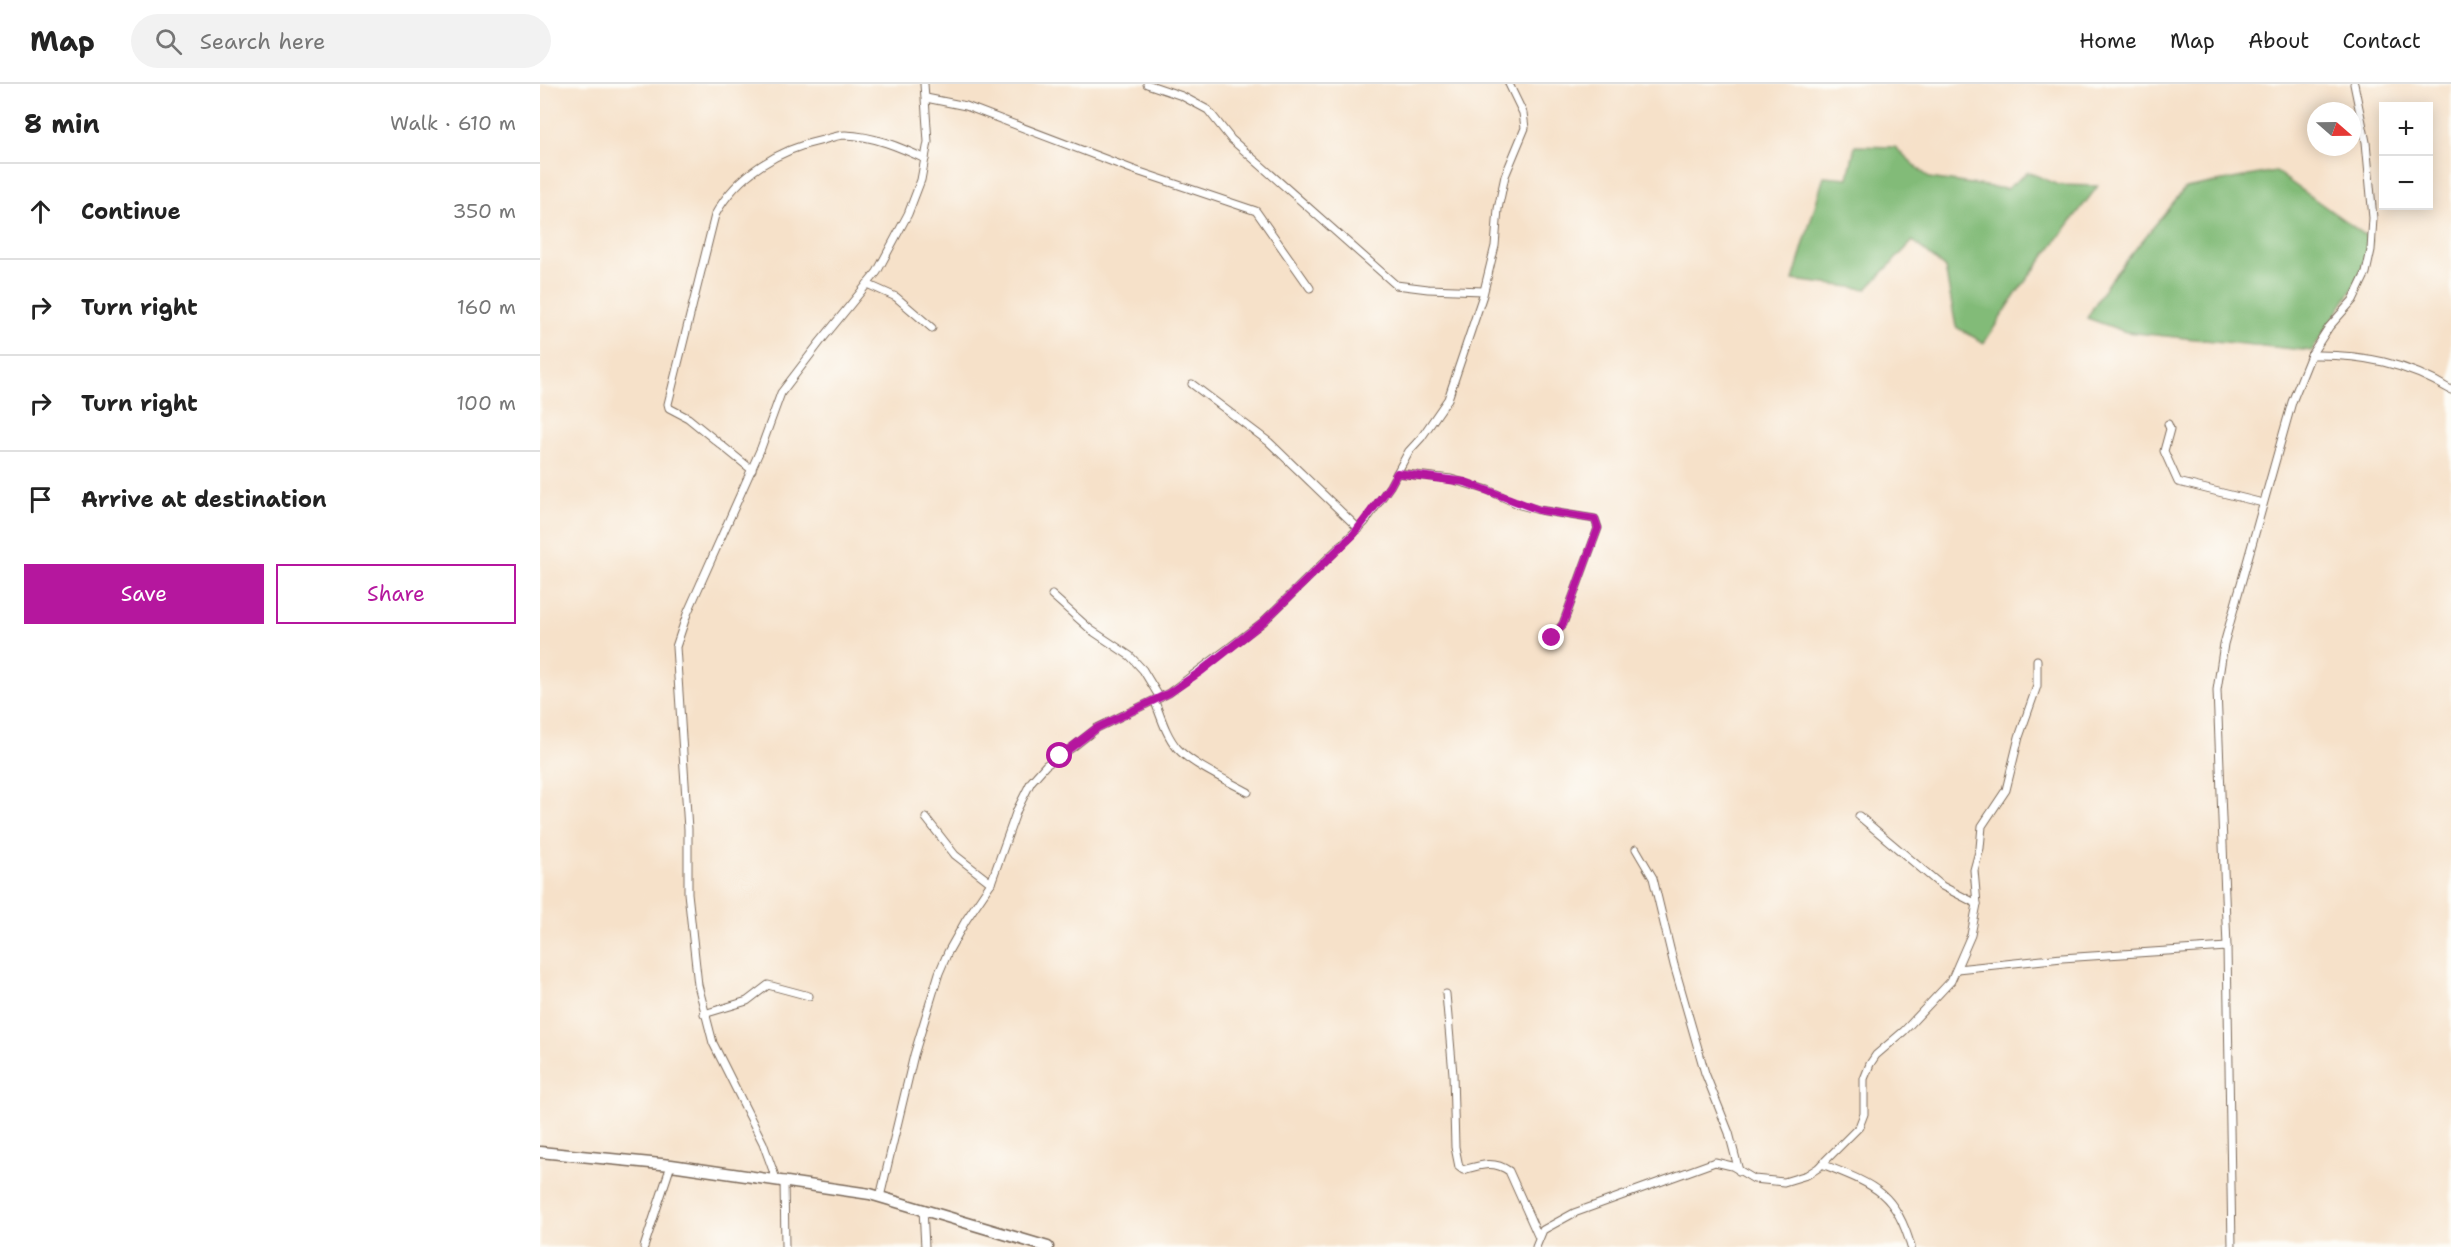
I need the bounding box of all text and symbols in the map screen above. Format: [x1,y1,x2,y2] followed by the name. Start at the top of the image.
[131,14,551,68] search box
[30,22,95,60] text: Map
[152,25,185,58] icon: search
[200,27,325,56] text: Search here
[2079,27,2137,55] text: Home
[2170,27,2215,55] text: Map
[2248,27,2309,55] text: About
[2342,27,2421,55] text: Contact
[2307,102,2361,156] north arrow
[2379,102,2433,210] map controls
[2379,102,2433,156] button: +
[24,106,100,141] text: 8 min
[390,110,516,136] text: Walk · 610 m
[2379,156,2433,210] button: −
[24,195,57,228] icon: ahead
[81,197,181,226] text: Continue
[452,198,516,224] text: 350 m
[24,291,57,324] icon: right
[81,293,198,322] text: Turn right
[457,294,516,320] text: 160 m
[24,387,57,420] icon: right
[81,389,198,418] text: Turn right
[456,390,516,416] text: 100 m
[24,483,57,516] icon: arrive
[81,485,327,514] text: Arrive at destination
[24,564,264,624] button: Save
[276,564,516,624] button: Share
[1538,624,1564,650] route end
[1046,742,1072,768] route start

